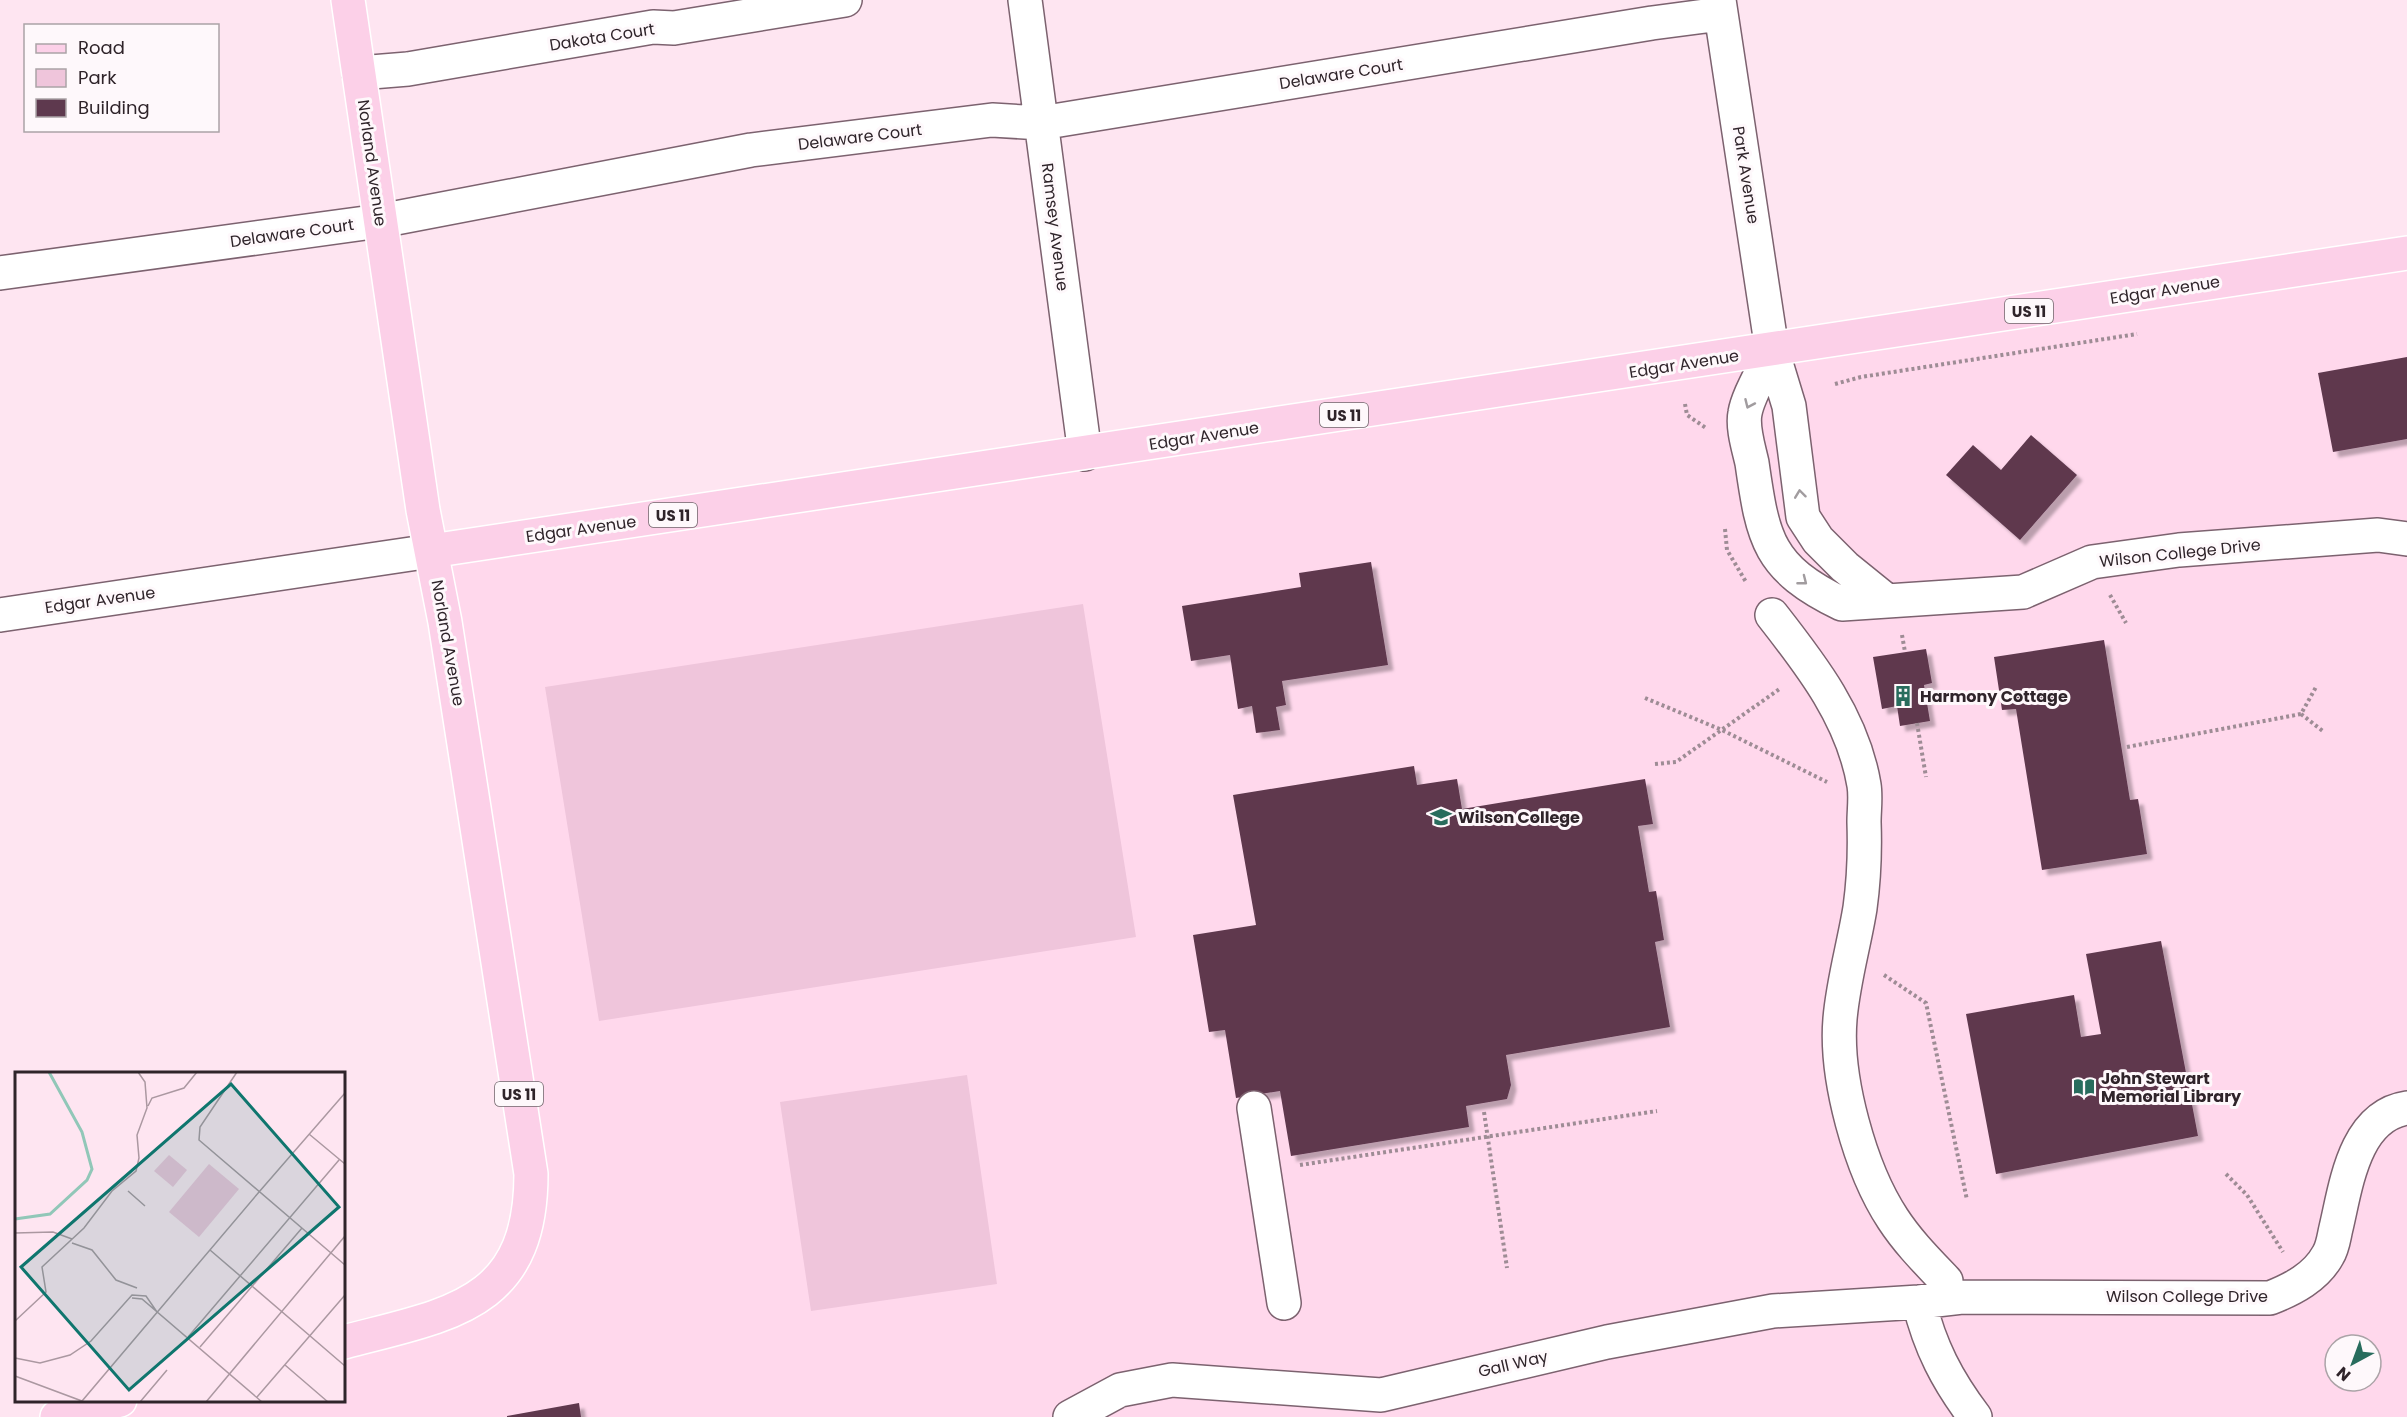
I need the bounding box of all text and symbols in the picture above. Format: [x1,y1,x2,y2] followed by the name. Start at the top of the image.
[548,17,656,57] street label: Dakota Court
[24,24,219,132] legend
[78,35,125,60] text: Road
[1278,53,1405,95] street label: Delaware Court
[78,65,117,90] text: Park
[78,95,150,120] text: Building
[352,98,392,228] street label: Norland Avenue
[797,118,923,156] street label: Delaware Court
[1727,124,1765,226] street label: Park Avenue
[1036,162,1074,292] street label: Ramsey Avenue
[229,213,356,253] street label: Delaware Court
[2108,270,2222,310] street label: Edgar Avenue
[2005,299,2053,323] road number: US 11
[1627,344,1741,384] street label: Edgar Avenue
[1744,398,1756,409] one-way arrow
[1320,403,1368,427] road number: US 11
[1147,416,1261,456] street label: Edgar Avenue
[1794,489,1807,499] one-way arrow
[649,503,697,527] road number: US 11
[524,510,638,548] street label: Edgar Avenue
[2098,533,2262,573] street label: Wilson College Drive
[1797,574,1808,585] one-way arrow
[426,578,470,708] street label: Norland Avenue
[43,581,157,619] street label: Edgar Avenue
[1891,684,1915,708] building icon: Harmony Cottage
[1920,685,2068,708] place label: Harmony Cottage
[1429,805,1453,829] school or university icon: Wilson College
[1458,806,1580,829] place label: Wilson College
[2101,1067,2242,1108] place label: John Stewart Memorial Library
[15,1072,345,1402] inset map
[2072,1075,2096,1099] library icon: John Stewart Memorial Library
[495,1082,543,1106] road number: US 11
[2106,1285,2268,1308] street label: Wilson College Drive
[2323,1333,2383,1393] north arrow
[1476,1345,1550,1383] street label: Gall Way
[2331,1361,2356,1387] text: N

